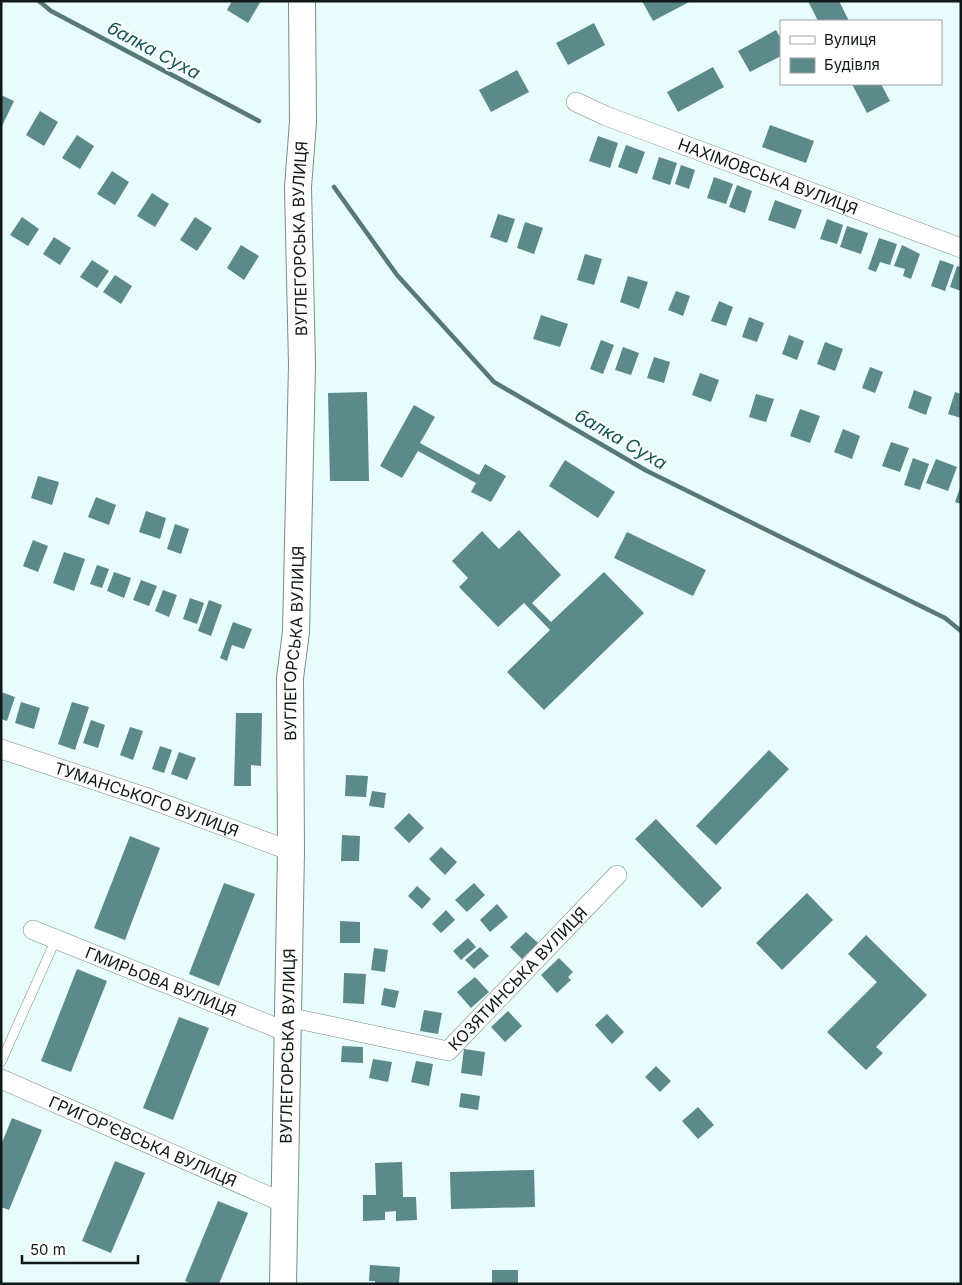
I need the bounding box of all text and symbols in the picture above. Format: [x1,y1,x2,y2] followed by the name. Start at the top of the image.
[104,17,204,83] water label: балка Суха
[780,20,942,85] legend
[824,30,876,49] text: Вулиця
[824,55,880,74] text: Будівля
[675,134,861,219] street label: НАХІМОВСЬКА ВУЛИЦЯ
[288,140,312,336] street label: ВУГЛЕГОРСЬКА ВУЛИЦЯ
[572,404,670,474] water label: балка Суха
[279,546,308,741] street label: ВУГЛЕГОРСЬКА ВУЛИЦЯ
[52,758,242,841] street label: ТУМАНСЬКОГО ВУЛИЦЯ
[444,903,591,1055] street label: КОЗЯТИНСЬКА ВУЛИЦЯ
[83,942,240,1021] street label: ГМИРЬОВА ВУЛИЦЯ
[276,948,299,1144] street label: ВУГЛЕГОРСЬКА ВУЛИЦЯ
[46,1091,240,1191] street label: ГРИГОР’ЄВСЬКА ВУЛИЦЯ
[22,1232,139,1264] scale bar
[30,1240,66,1259] text: 50 m

